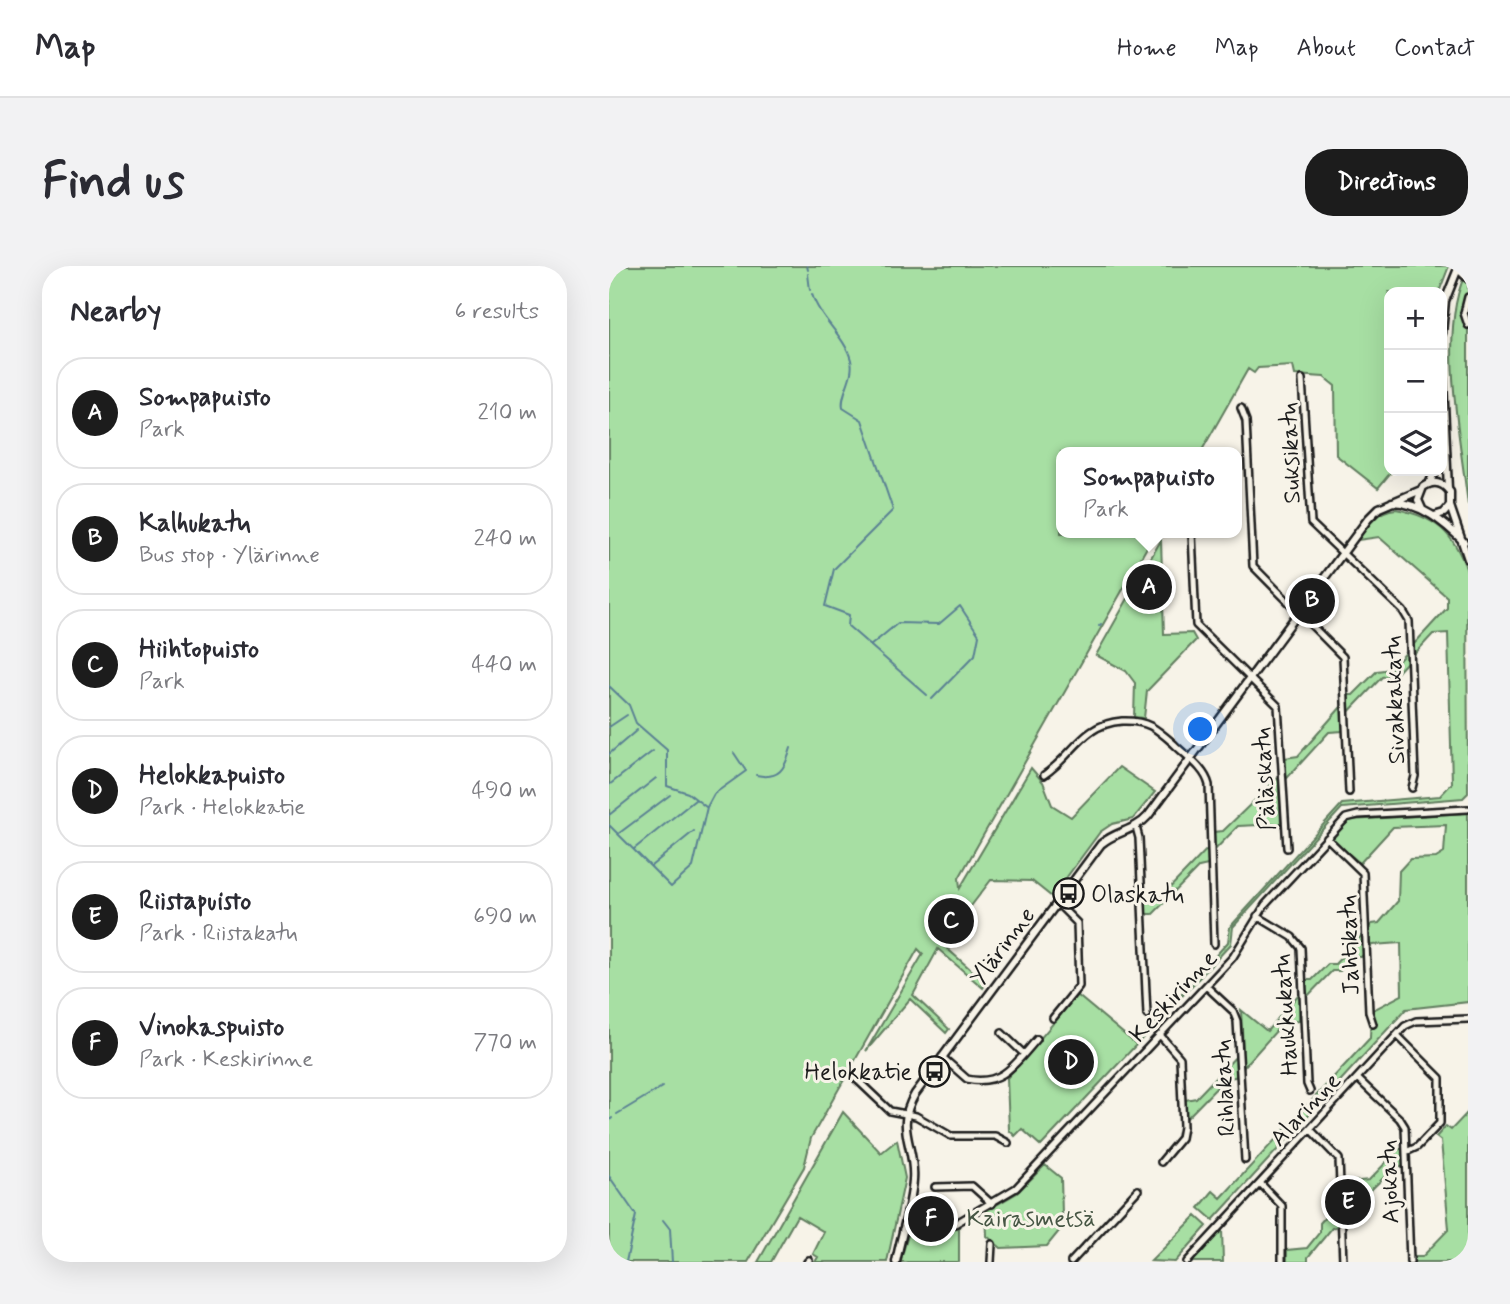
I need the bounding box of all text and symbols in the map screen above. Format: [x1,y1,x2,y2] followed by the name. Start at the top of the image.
[35,26,95,70] text: Map
[1117,33,1177,64] text: Home
[1215,33,1259,64] text: Map
[1297,33,1356,64] text: About
[1394,33,1475,64] text: Contact
[1305,149,1468,216] button: Directions
[42,150,185,215] text: Find us
[1384,287,1447,476] map controls
[1384,287,1447,350] button: +
[70,292,161,331] text: Nearby
[455,297,539,327] text: 6 results
[1384,350,1447,413] button: −
[139,381,271,415] text: Sompapuisto
[87,398,103,428] text: A
[477,398,537,428] text: 210 m
[1274,402,1309,504] street label: Suksikatu
[1384,413,1447,476] button: layers
[139,415,185,445] text: Park
[1056,447,1242,538] popup
[1083,461,1215,495] text: Sompapuisto
[1083,495,1129,525] text: Park
[139,507,251,541] text: Kalhukatu
[88,524,102,554] text: B
[473,524,537,554] text: 240 m
[139,541,320,571] text: Bus stop · Ylärinne
[1126,561,1172,613] pin: A
[1289,575,1335,627] pin: B
[139,633,259,667] text: Hiihtopuisto
[1378,635,1413,765] street label: Sivakkakatu
[87,650,103,680] text: C
[471,650,537,680] text: 440 m
[139,667,185,697] text: Park
[1183,712,1217,746] your location
[1247,726,1284,831] street label: Päläskatu
[139,759,285,793] text: Helokkapuisto
[87,776,103,806] text: D
[472,776,537,806] text: 490 m
[139,793,305,823] text: Park · Helokkatie
[1051,877,1085,911] bus stop icon: Olaskatu
[1091,880,1184,911] place label: Olaskatu
[139,885,251,919] text: Riistapuisto
[1333,894,1368,996] street label: Jahtikatu
[928,895,974,947] pin: C
[963,901,1043,993] street label: Ylärinne
[88,902,102,932] text: E
[473,902,537,932] text: 690 m
[139,919,298,949] text: Park · Riistakatu
[1123,944,1225,1050] street label: Keskirinne
[1267,953,1306,1077] street label: Haukkukatu
[139,1011,284,1045] text: Vinokaspuisto
[89,1028,101,1058] text: F
[473,1028,537,1058] text: 770 m
[1048,1036,1094,1088] pin: D
[1207,1039,1244,1137] street label: Rihlakatu
[139,1045,313,1075] text: Park · Keskirinne
[918,1054,952,1088] bus stop icon: Helokkatie
[805,1057,912,1088] place label: Helokkatie
[1264,1066,1349,1154] street label: Alarinne
[1374,1140,1407,1224] street label: Ajokatu
[1325,1176,1371,1228] pin: E
[908,1193,954,1245] pin: F
[966,1204,1096,1235] park label: Kairasmetsä

